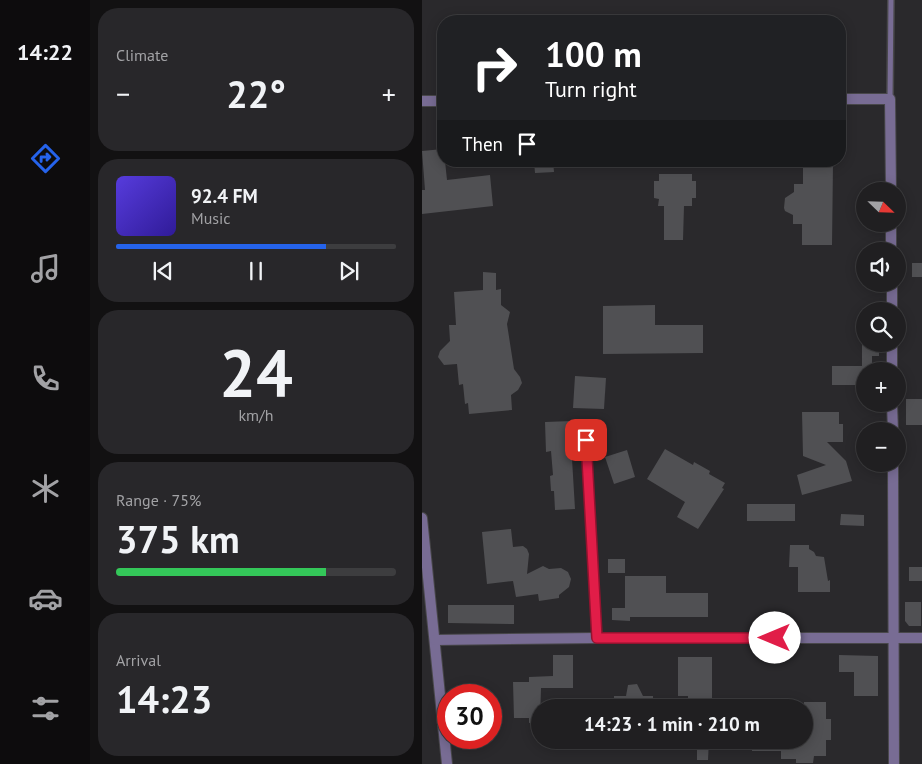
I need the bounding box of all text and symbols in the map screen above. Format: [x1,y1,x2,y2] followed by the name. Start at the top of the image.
[545,31,642,77] text: 100 m
[462,35,527,100] icon: right
[17,38,73,66] text: 14:22
[116,45,168,65] text: Climate
[226,69,286,118] text: 22°
[116,75,130,112] text: −
[382,75,396,112] text: +
[545,75,637,103] text: Turn right
[513,130,541,158] icon: arrive
[462,132,503,156] text: Then
[28,141,63,176] icon: directions
[856,182,906,232] north arrow
[856,182,906,472] map controls
[191,184,258,208] text: 92.4 FM
[191,208,231,228] text: Music
[856,242,906,292] button: sound
[28,251,63,286] icon: music
[149,257,177,285] icon: previous
[242,257,270,285] icon: pause
[335,257,363,285] icon: next
[856,302,906,352] button: search
[219,330,293,414] text: 24
[28,361,63,396] icon: phone
[856,362,906,412] button: +
[238,405,274,425] text: km/h
[565,419,607,461] pin
[856,422,906,472] button: −
[572,426,600,454] icon: arrive
[28,471,63,506] icon: climate
[116,490,201,510] text: Range · 75%
[116,514,240,563] text: 375 km
[28,581,63,616] icon: car
[748,611,800,663] position arrow
[116,650,161,670] text: Arrival
[116,674,212,723] text: 14:23
[437,684,502,749] speed limit sign: 30
[28,691,63,726] icon: filters
[584,712,760,736] text: 14:23 · 1 min · 210 m

